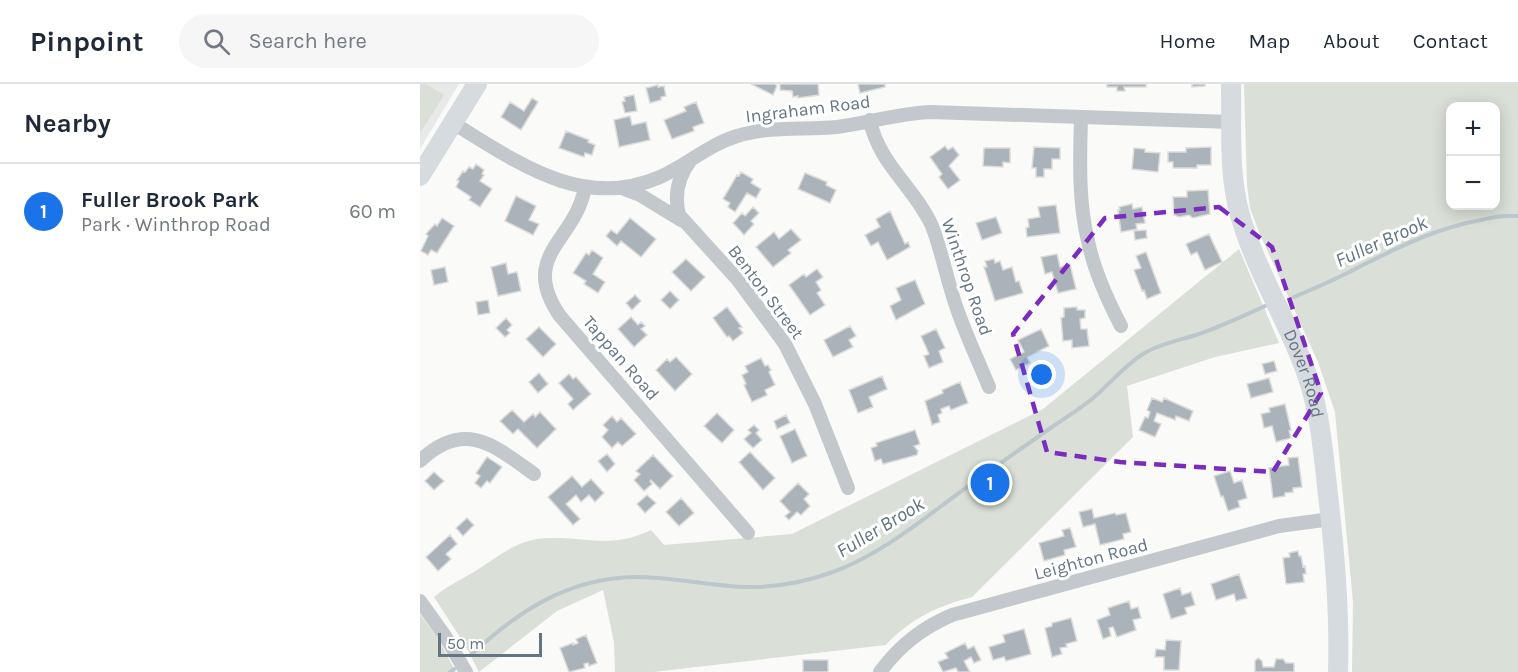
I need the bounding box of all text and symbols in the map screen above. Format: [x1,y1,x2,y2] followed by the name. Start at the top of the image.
[179,14,599,68] search box
[30,25,143,58] text: Pinpoint
[200,25,233,58] icon: search
[248,28,367,54] text: Search here
[1160,29,1216,53] text: Home
[1249,29,1290,53] text: Map
[1323,29,1380,53] text: About
[1413,29,1488,53] text: Contact
[744,90,872,128] street label: Ingraham Road
[1446,102,1500,210] map controls
[1446,102,1500,156] button: +
[24,108,111,139] text: Nearby
[1446,156,1500,210] button: −
[81,187,259,213] text: Fuller Brook Park
[40,200,47,223] text: 1
[349,200,396,223] text: 60 m
[1332,211,1432,272] water label: Fuller Brook
[81,213,271,236] text: Park · Winthrop Road
[937,215,997,339] street label: Winthrop Road
[723,240,809,344] street label: Benton Street
[578,311,664,405] street label: Tappan Road
[1279,326,1329,419] street label: Dover Road
[1027,360,1056,389] your location
[970,460,1010,506] pin: 1
[832,492,929,563] water label: Fuller Brook
[1032,533,1150,585] street label: Leighton Road
[438,630,542,658] scale bar
[447,634,484,653] text: 50 m

